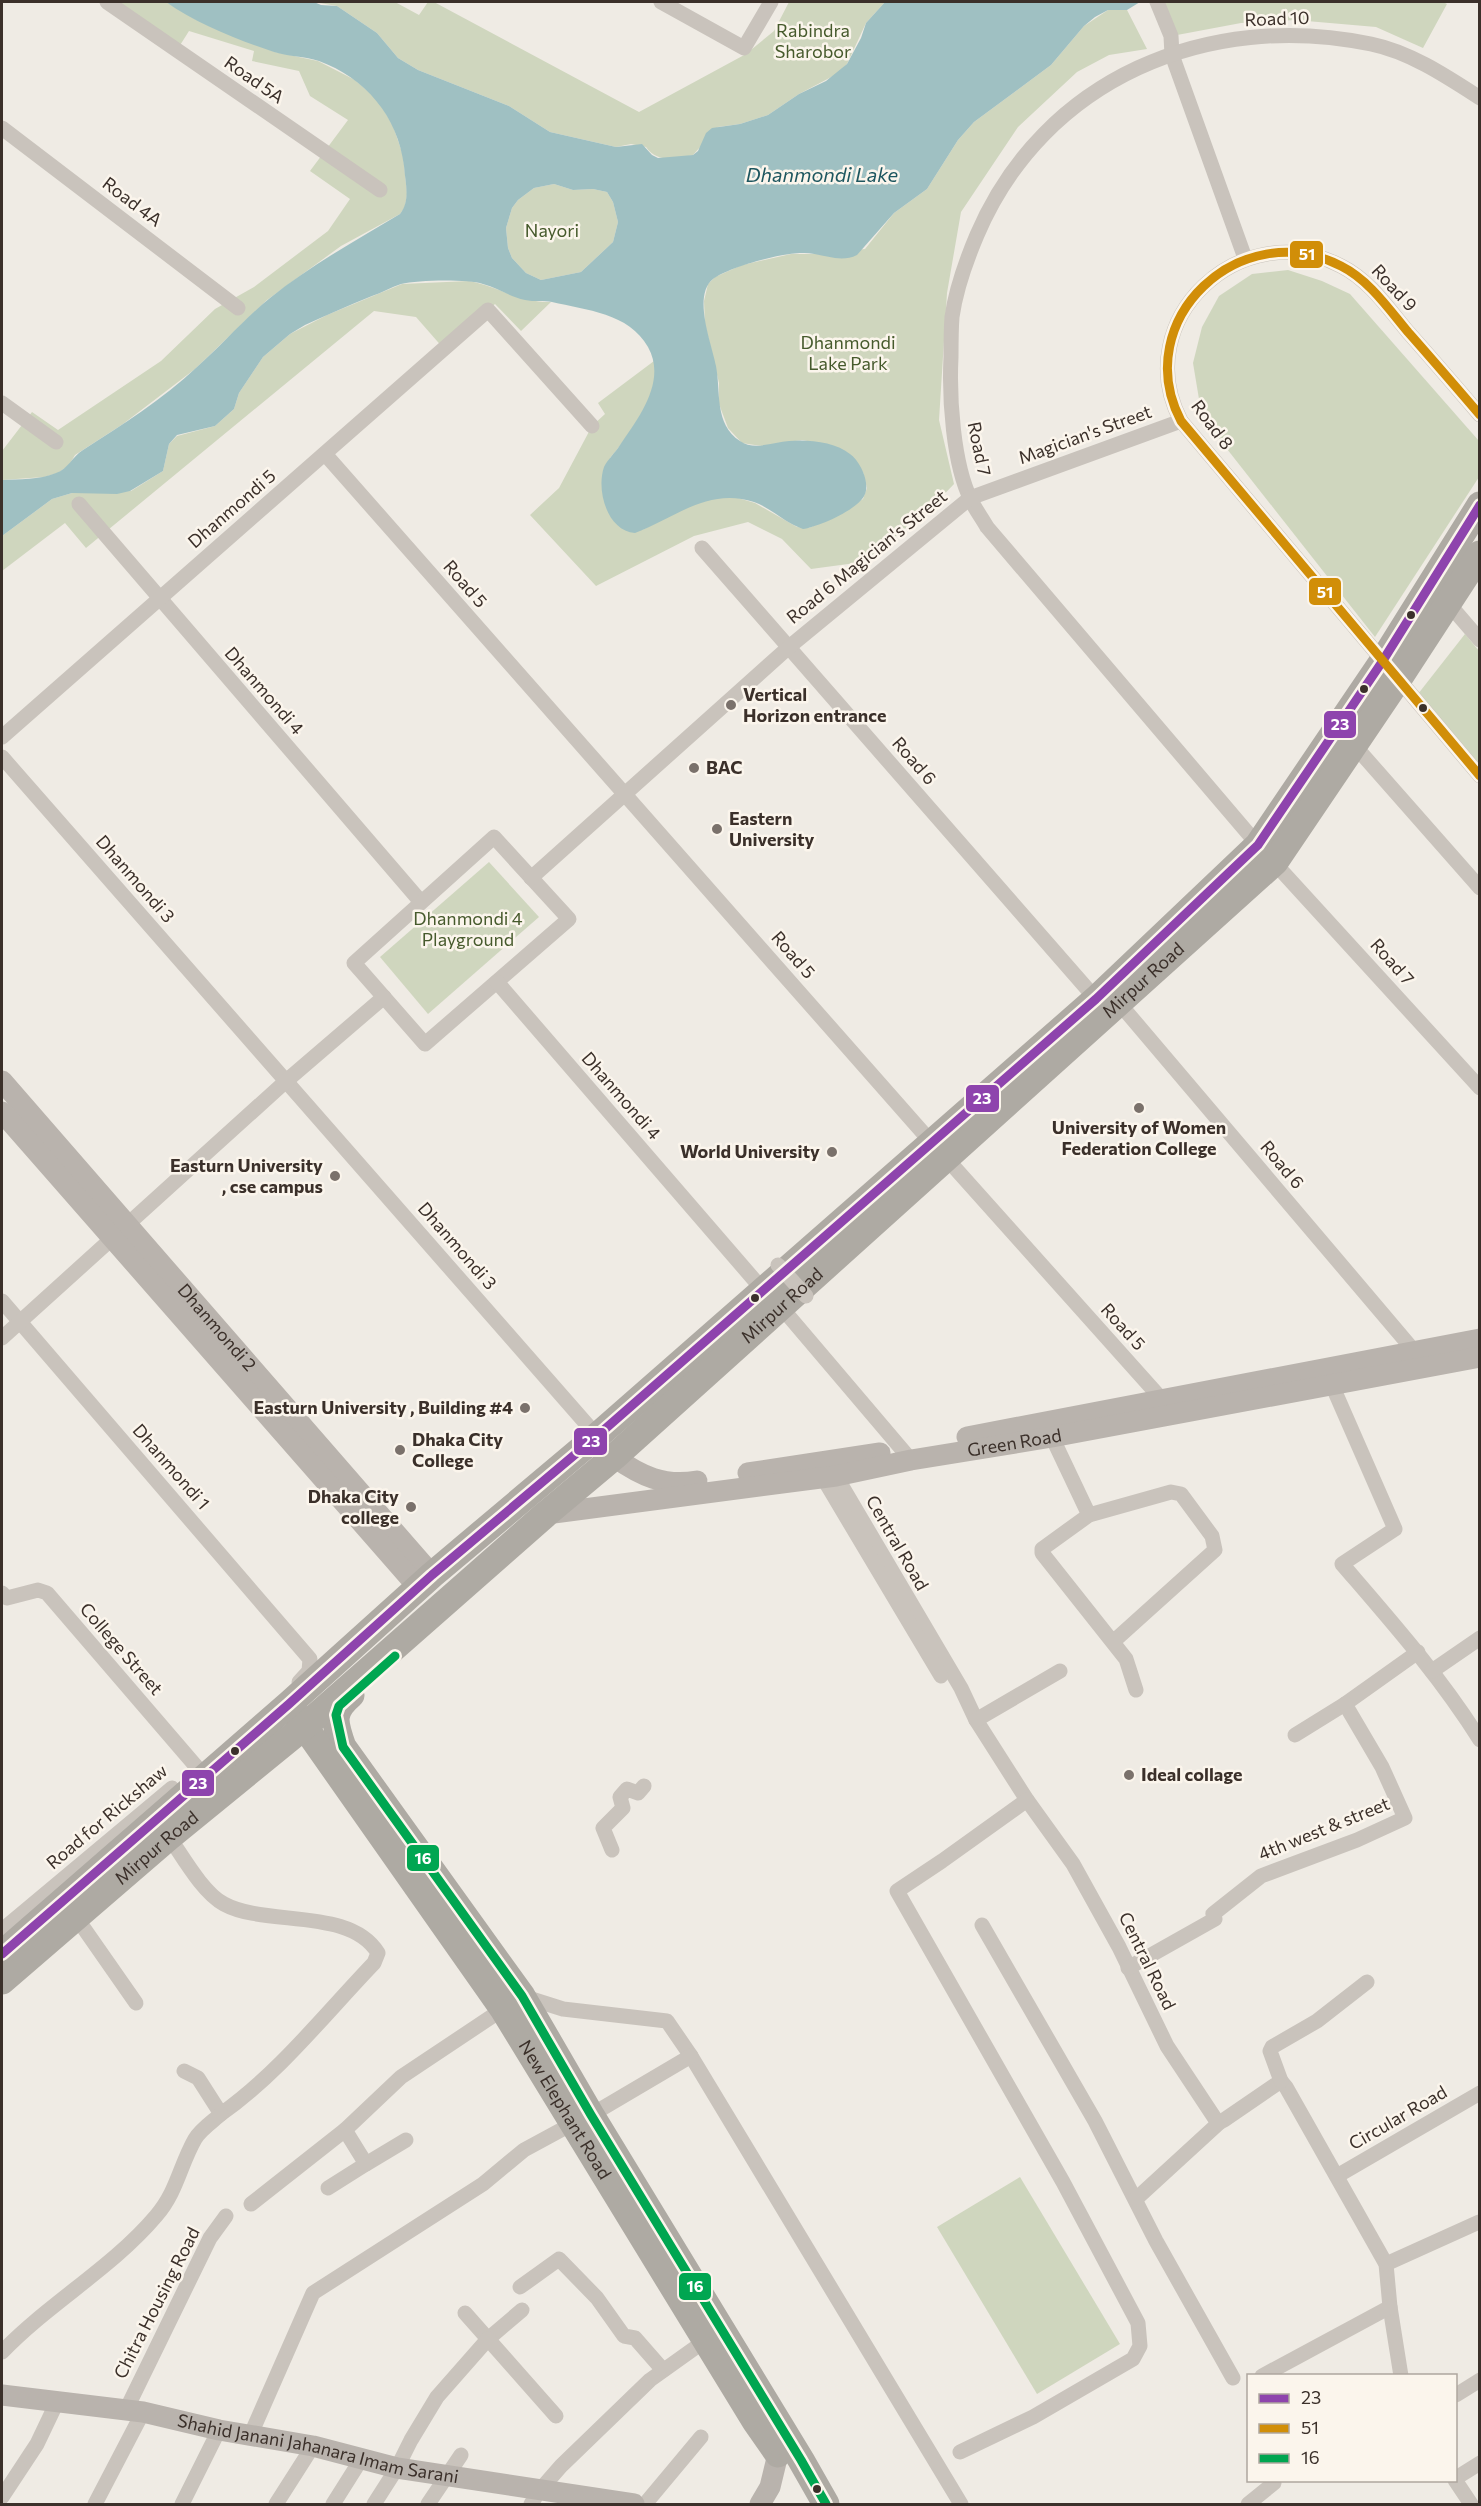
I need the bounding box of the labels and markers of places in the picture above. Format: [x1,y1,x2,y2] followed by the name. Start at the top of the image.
[1405,609,1417,621] unlabelled marker
[743,683,886,726] place label: Vertical Horizon entrance
[1358,683,1370,695] unlabelled marker
[724,698,738,712] marker: Vertical Horizon entrance
[1417,702,1429,714] unlabelled marker
[706,756,743,778] place label: BAC
[687,761,701,775] marker: BAC
[729,807,815,850] place label: Eastern University
[710,822,724,836] marker: Eastern University
[1132,1101,1146,1115] marker: University of Women Federation College
[1052,1116,1226,1159] place label: University of Women Federation College
[680,1140,820,1162] place label: World University
[825,1145,839,1159] marker: World University
[170,1154,323,1197] place label: Easturn University , cse campus
[328,1169,342,1183] marker: Easturn University , cse campus
[749,1292,761,1304] unlabelled marker
[254,1396,513,1418] place label: Easturn University , Building #4
[518,1401,532,1415] marker: Easturn University , Building #4
[412,1428,503,1471] place label: Dhaka City College
[393,1443,407,1457] marker: Dhaka City College
[308,1485,399,1528] place label: Dhaka City college
[404,1500,418,1514] marker: Dhaka City college
[229,1745,241,1757] unlabelled marker
[1141,1763,1242,1785] place label: Ideal collage
[1122,1768,1136,1782] marker: Ideal collage
[811,2483,823,2495] unlabelled marker

